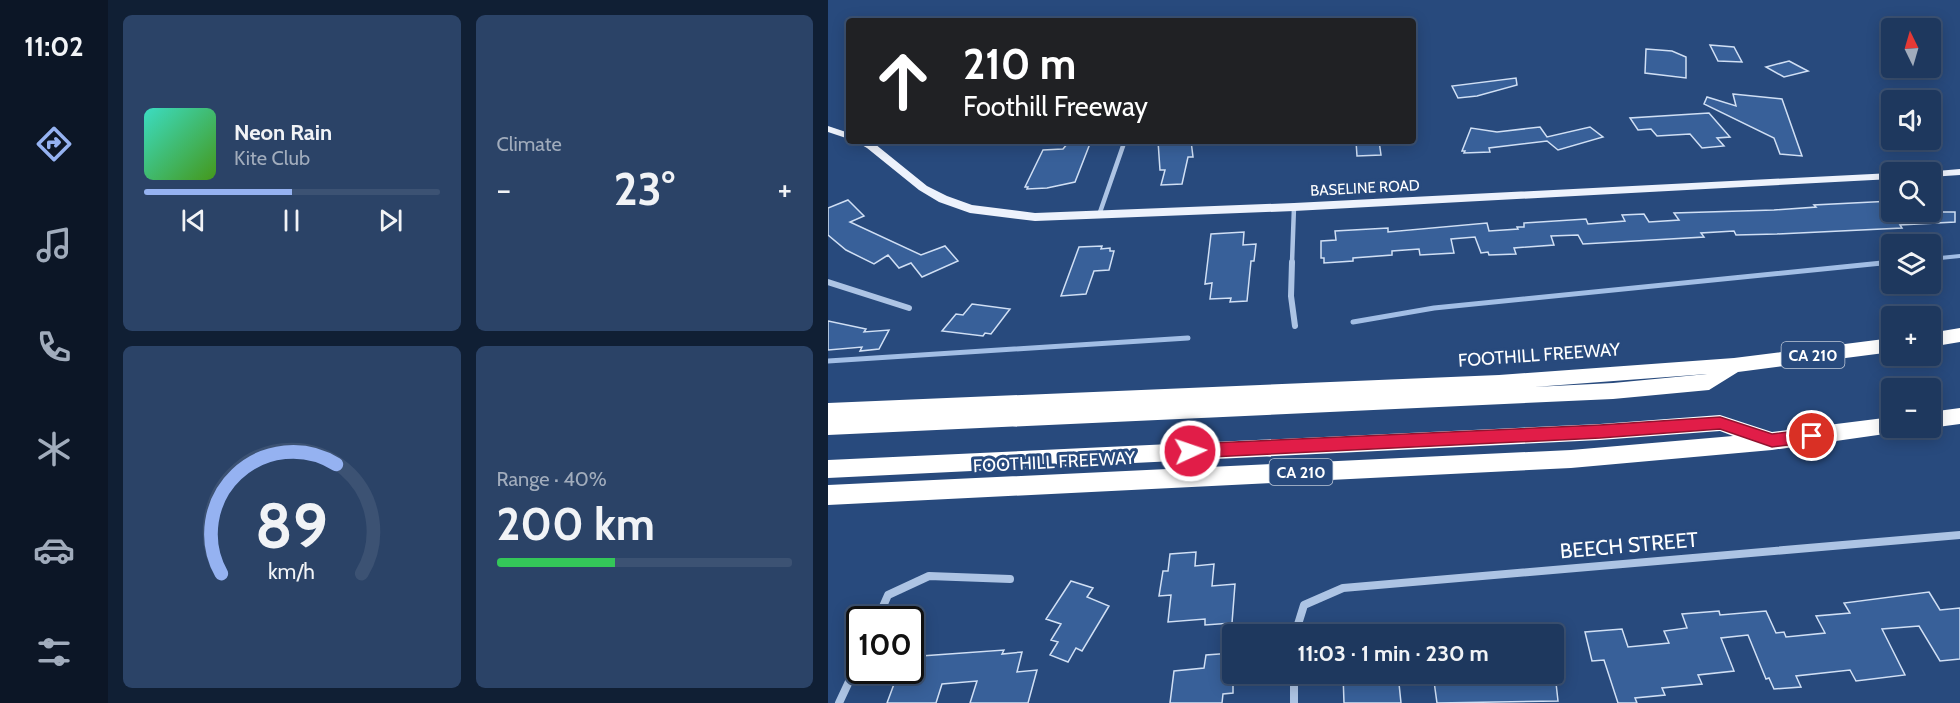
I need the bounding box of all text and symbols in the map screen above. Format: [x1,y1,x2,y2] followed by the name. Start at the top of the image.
[1881,18,1941,78] north arrow
[1881,18,1941,438] map controls
[24,30,84,63] text: 11:02
[963,38,1076,90] text: 210 m
[864,42,942,120] icon: ahead
[963,90,1148,123] text: Foothill Freeway
[1881,90,1941,150] button: sound
[234,119,332,146] text: Neon Rain
[33,123,75,165] icon: directions
[497,132,562,156] text: Climate
[234,146,310,170] text: Kite Club
[614,162,675,216] text: 23°
[1881,162,1941,222] button: search
[497,169,511,209] text: −
[777,169,792,209] text: +
[1310,176,1420,200] street label: BASELINE ROAD
[177,204,210,237] icon: previous
[275,204,308,237] icon: pause
[374,204,407,237] icon: next
[33,224,75,266] icon: music
[1881,234,1941,294] button: layers
[1881,306,1941,366] button: +
[33,326,75,368] icon: phone
[1457,338,1621,372] street label: FOOTHILL FREEWAY
[1782,342,1844,368] road number: CA 210
[1881,378,1941,438] button: −
[1786,410,1837,461] pin
[1158,419,1222,483] position arrow
[1795,419,1828,452] icon: arrive
[33,428,75,470] icon: climate
[972,447,1136,477] street label: FOOTHILL FREEWAY
[1270,459,1332,485] road number: CA 210
[497,467,607,491] text: Range · 40%
[255,488,328,564] text: 89
[497,497,655,551] text: 200 km
[1559,527,1699,563] street label: BEECH STREET
[33,529,75,571] icon: car
[268,558,315,584] text: km/h
[846,606,924,684] speed limit sign: 100
[33,631,75,673] icon: filters
[1297,640,1489,667] text: 11:03 · 1 min · 230 m

